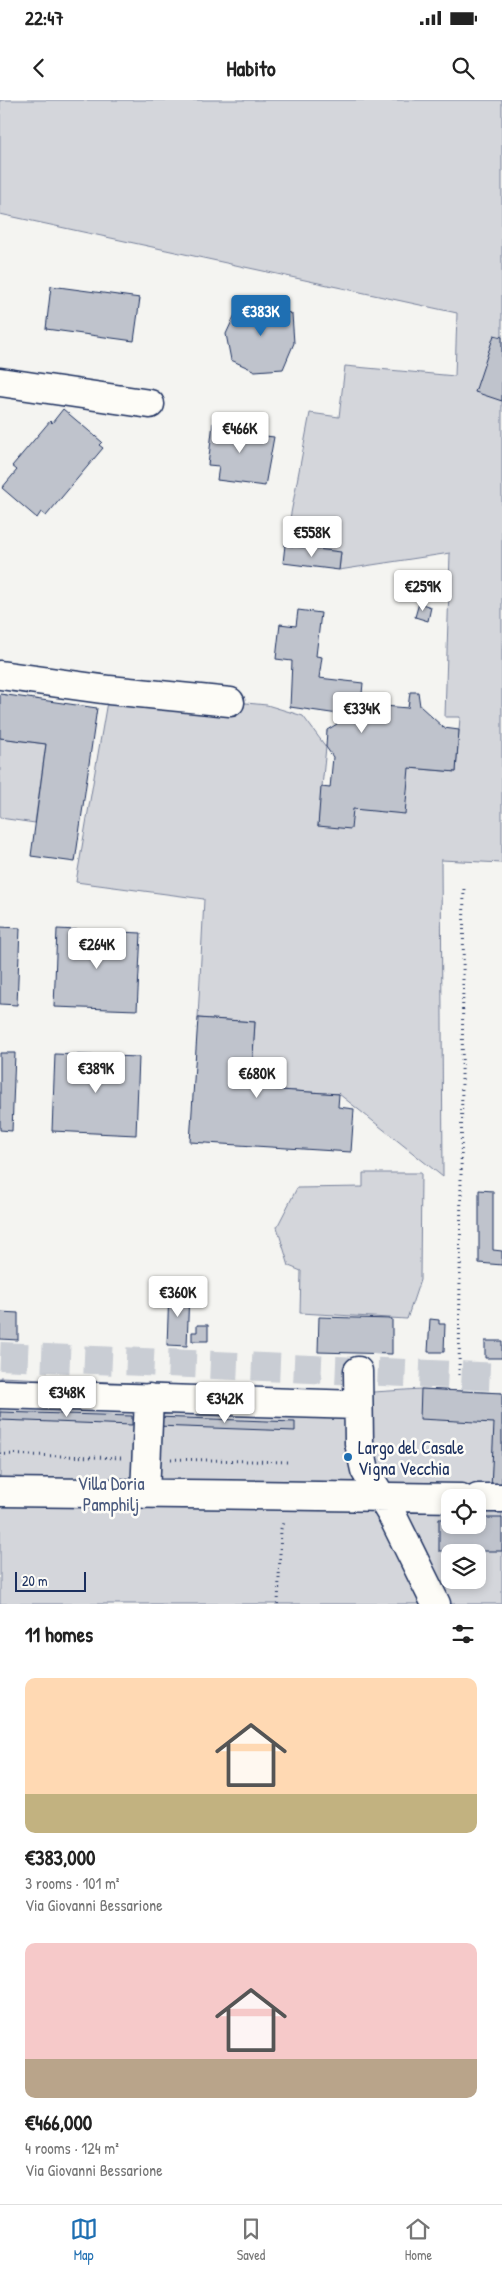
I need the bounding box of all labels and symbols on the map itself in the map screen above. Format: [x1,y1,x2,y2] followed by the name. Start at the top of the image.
[226,294,296,337] pin: €383K
[205,412,275,454] pin: €466K
[277,516,347,558] pin: €558K
[388,570,458,612] pin: €259K
[327,692,397,734] pin: €334K
[62,928,132,970] pin: €264K
[61,1052,131,1094] pin: €389K
[222,1056,292,1099] pin: €680K
[143,1276,213,1318] pin: €360K
[32,1376,102,1418] pin: €348K
[190,1382,260,1424] pin: €342K
[358,1435,464,1481] place label: Largo del Casale Vigna Vecchia
[342,1451,354,1463] marker: Largo del Casale Vigna Vecchia
[78,1471,144,1517] park label: Villa Doria Pamphilj
[15,1569,86,1592] scale bar

